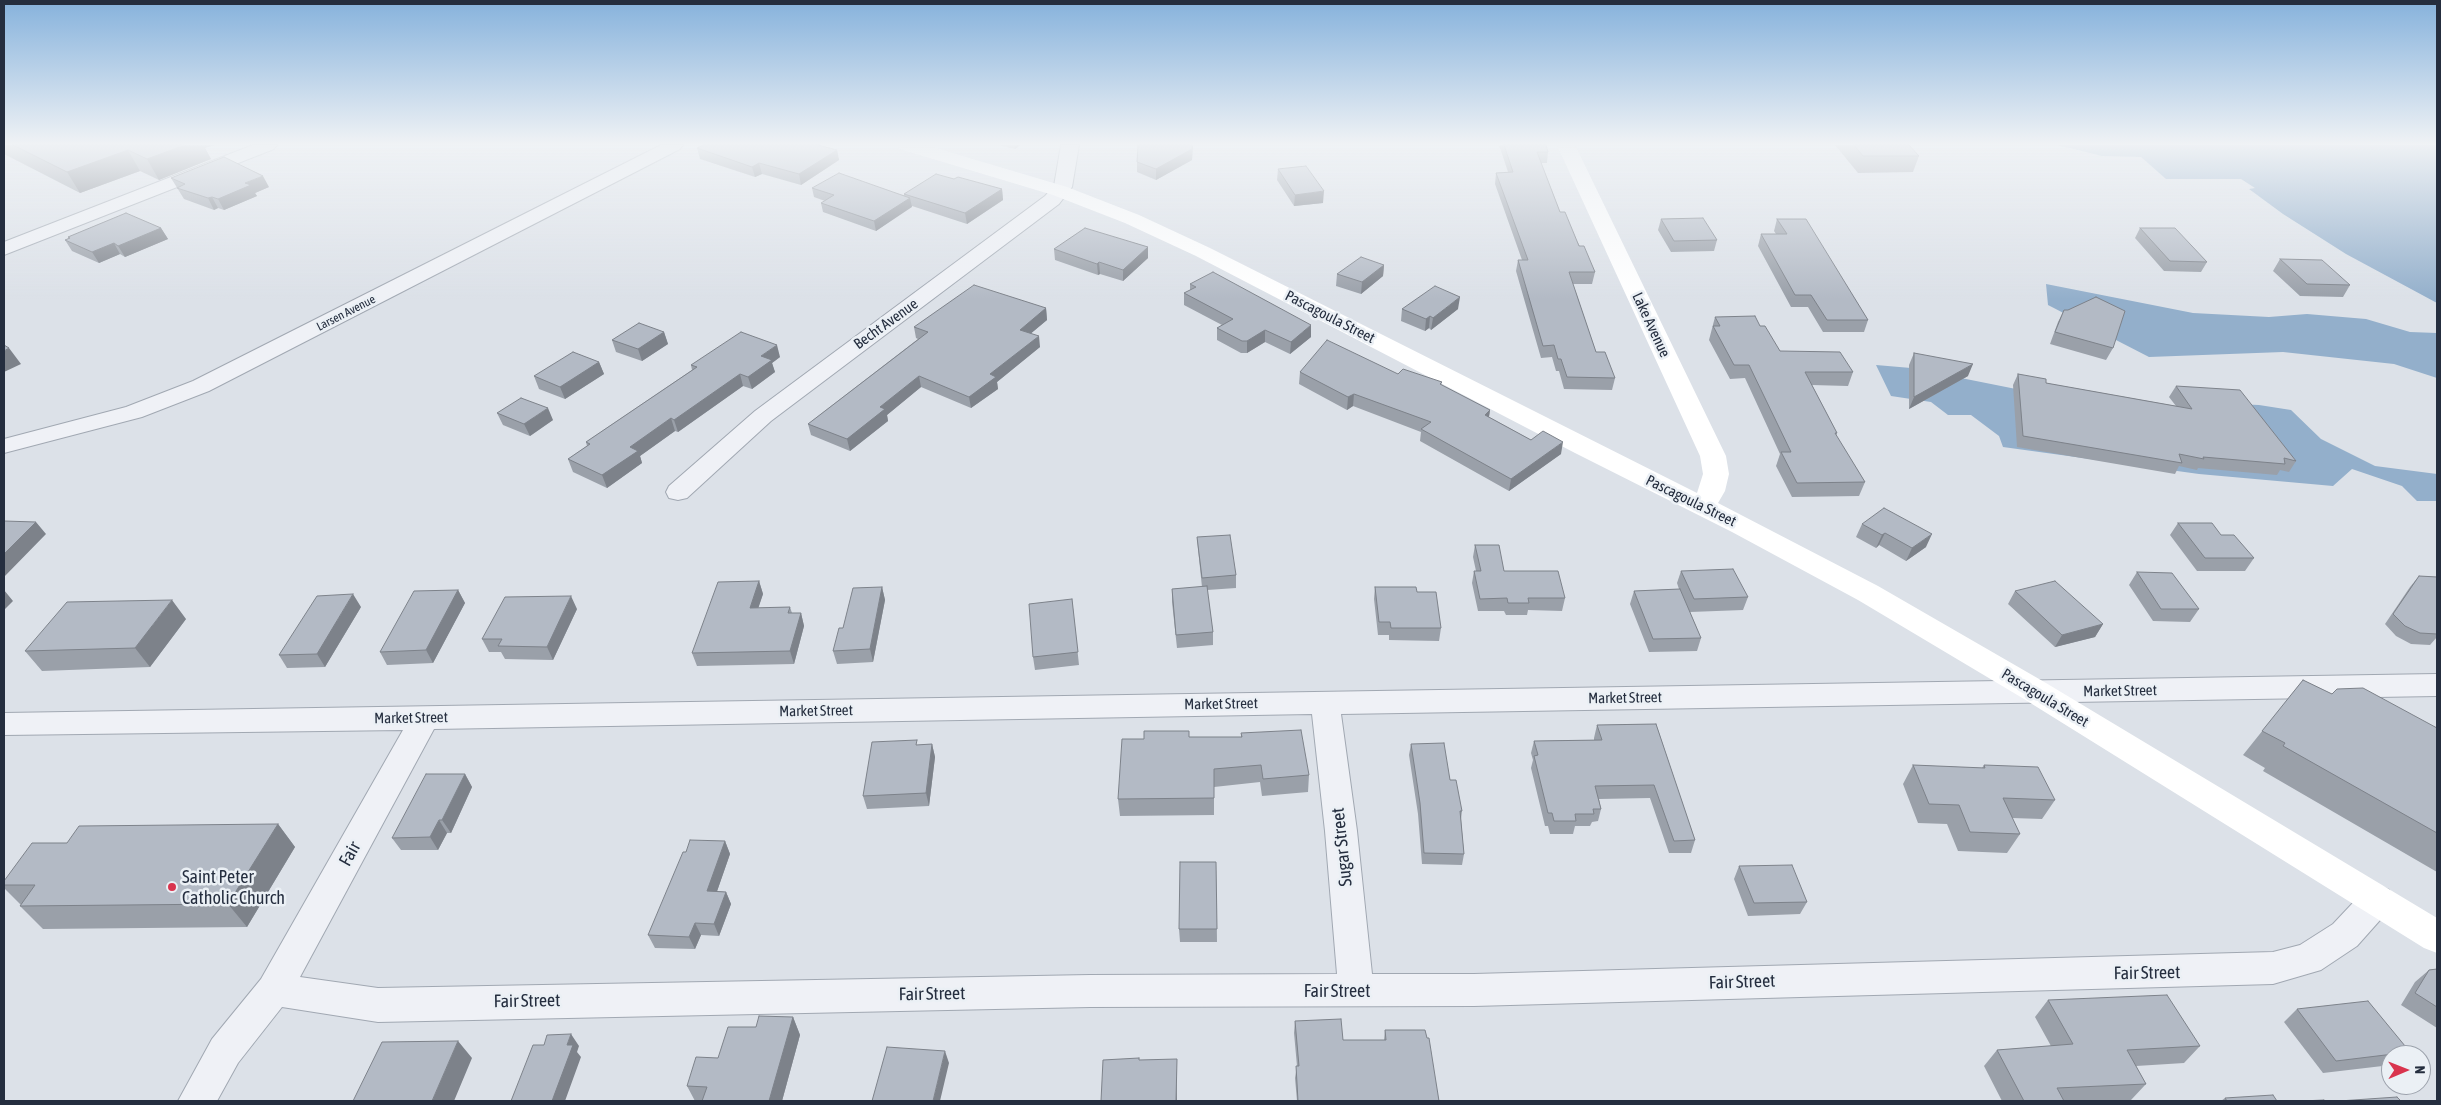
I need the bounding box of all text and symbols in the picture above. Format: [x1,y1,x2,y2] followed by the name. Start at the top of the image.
[1282,287,1378,347] street label: Pascagoula Street
[1628,290,1674,360] street label: Lake Avenue
[314,292,378,334] street label: Larsen Avenue
[851,295,921,353] street label: Becht Avenue
[1643,471,1739,531] street label: Pascagoula Street
[1998,665,2092,731] street label: Pascagoula Street
[2083,681,2157,701] street label: Market Street
[1588,688,1662,708] street label: Market Street
[1184,694,1258,714] street label: Market Street
[779,701,853,721] street label: Market Street
[374,708,448,728] street label: Market Street
[1327,806,1357,888] street label: Sugar Street
[335,838,365,870] street label: Fair
[182,866,285,909] place label: Saint Peter Catholic Church
[166,881,178,893] marker: Saint Peter Catholic Church
[2113,962,2181,984] street label: Fair Street
[1708,970,1776,994] street label: Fair Street
[1304,980,1370,1002] street label: Fair Street
[898,983,966,1005] street label: Fair Street
[493,990,561,1012] street label: Fair Street
[2381,1045,2431,1095] north arrow
[2412,1065,2428,1074] text: N

